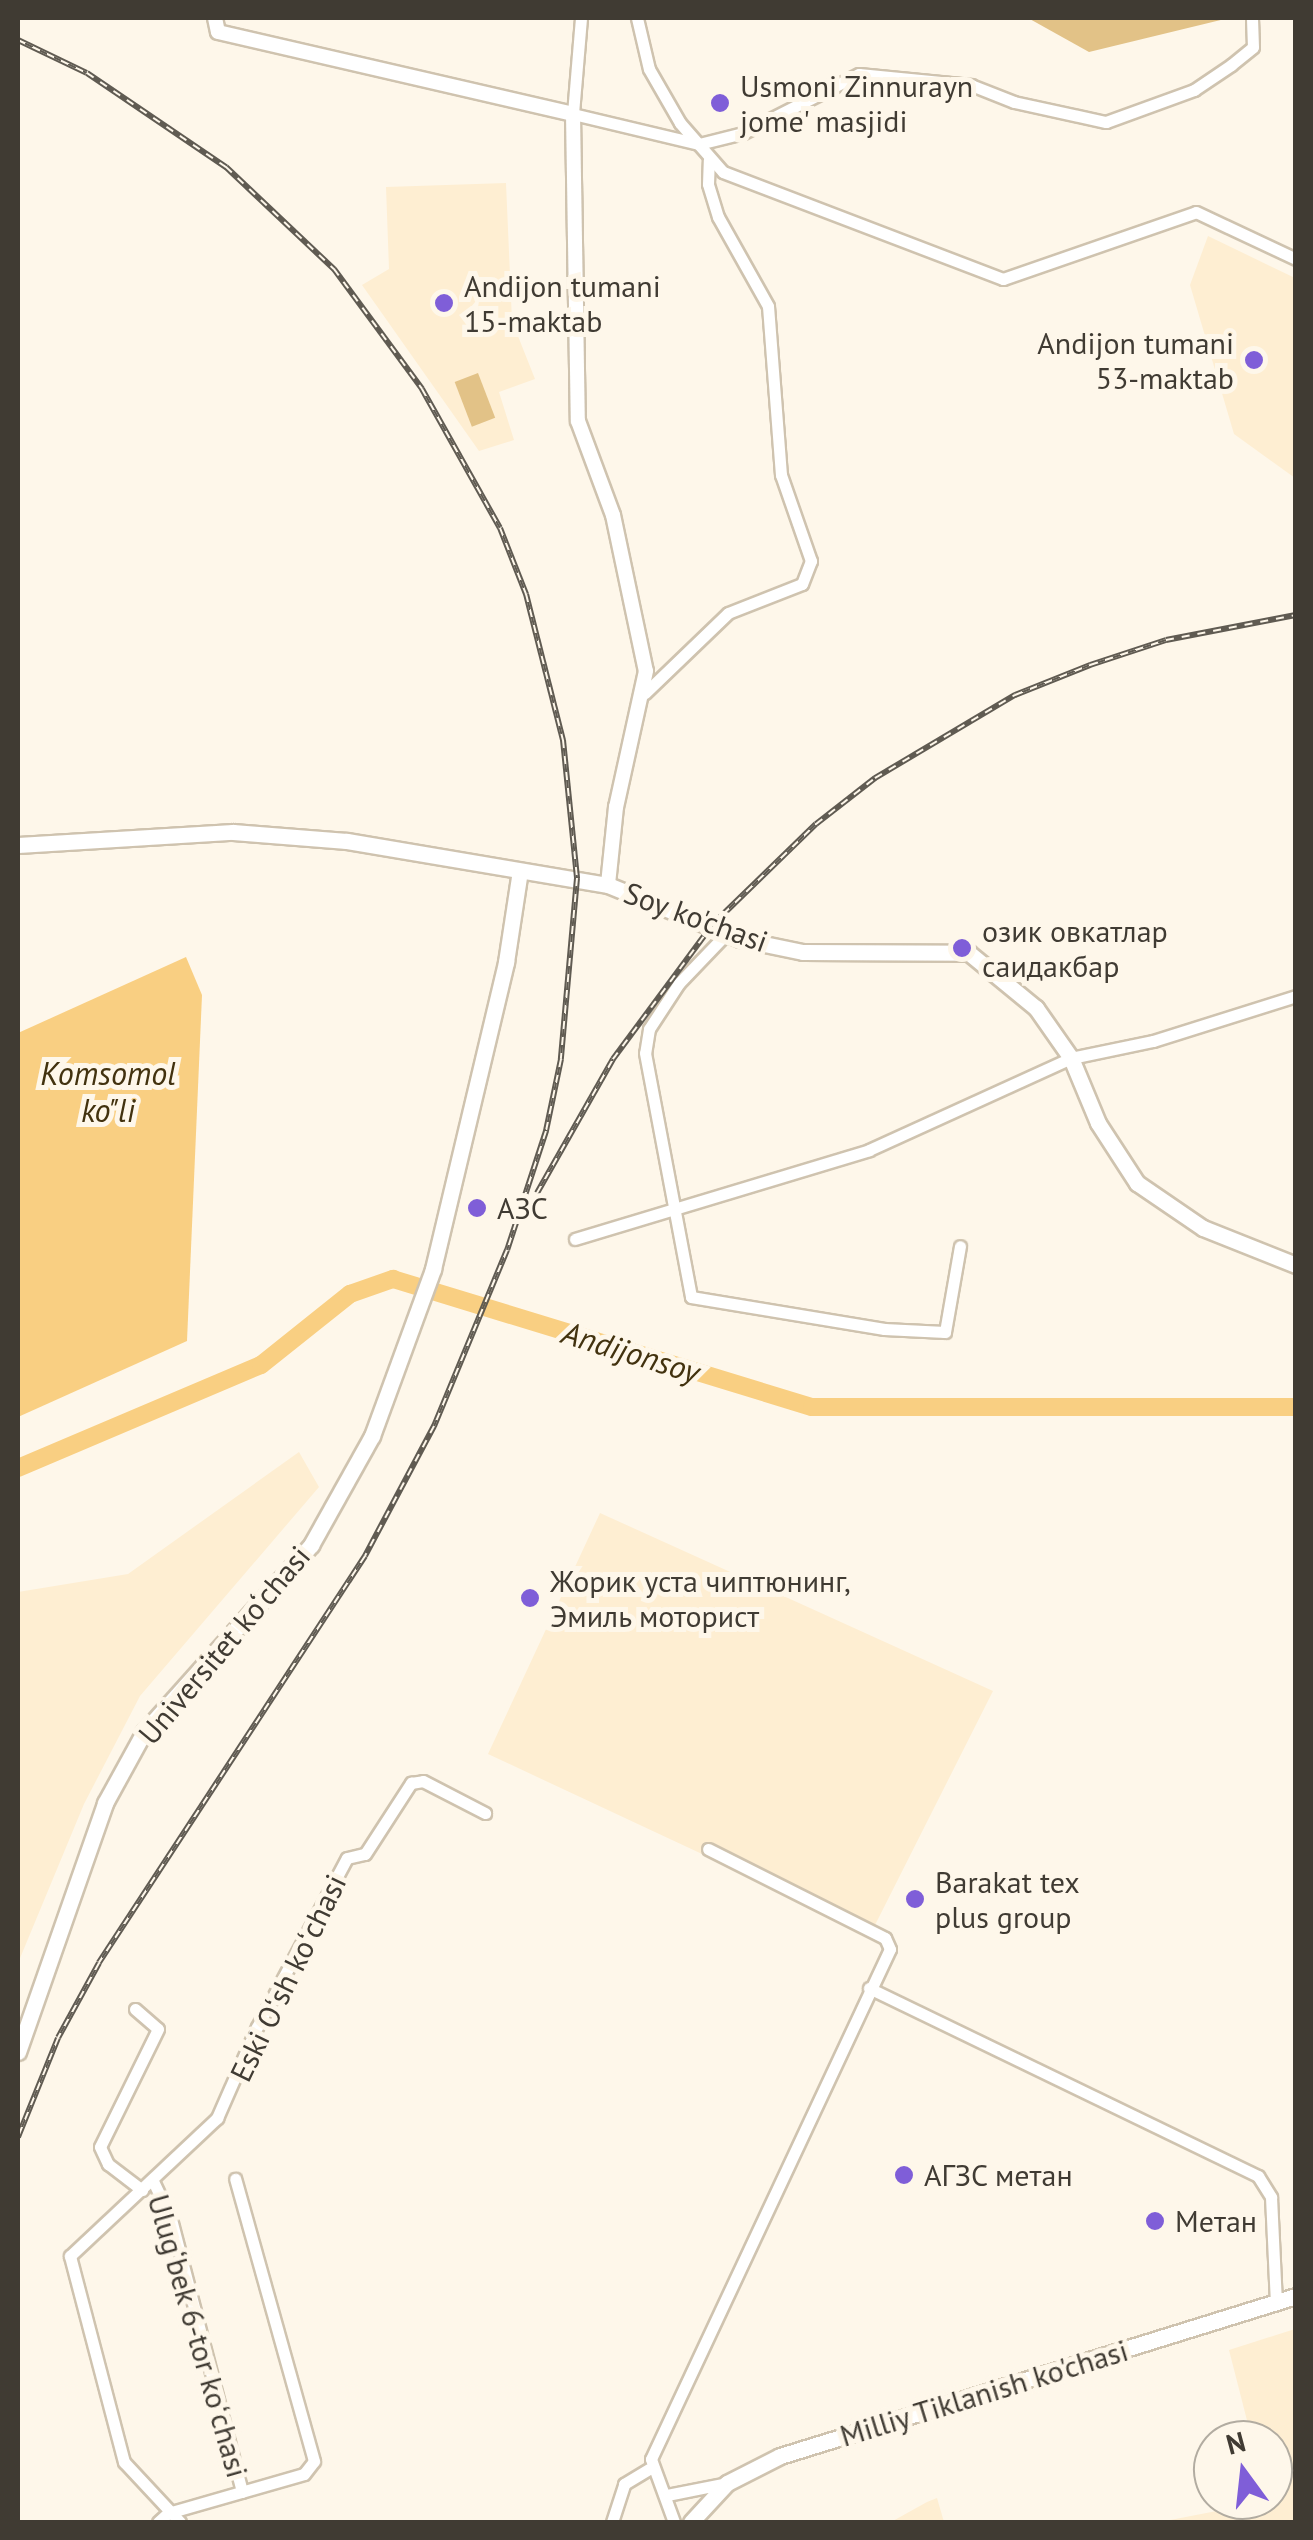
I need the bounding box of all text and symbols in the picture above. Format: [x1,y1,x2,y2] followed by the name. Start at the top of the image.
[740,68,974,138] place label: Usmoni Zinnurayn jome' masjidi
[709,92,731,114] marker: Usmoni Zinnurayn jome' masjidi
[464,268,661,338] place label: Andijon tumani 15-maktab
[433,292,455,314] marker: Andijon tumani 15-maktab
[1037,325,1234,396] place label: Andijon tumani 53-maktab
[1243,349,1265,371] marker: Andijon tumani 53-maktab
[619,874,773,960] street label: Soy ko'chasi
[982,913,1168,984] place label: озик овкатлар саидакбар
[951,937,973,959] marker: озик овкатлар саидакбар
[40,1055,176,1130] water label: Komsomol ko"li
[497,1190,548,1226] place label: АЗС
[466,1197,488,1219] marker: АЗС
[558,1313,704,1391] water label: Andijonsoy
[131,1539,317,1751] street label: Universitet kо‘chasi
[550,1563,851,1634] place label: Жорик уста чиптюнинг, Эмиль моторист
[519,1587,541,1609] marker: Жорик уста чиптюнинг, Эмиль моторист
[935,1864,1080,1934] place label: Barakat tex plus group
[222,1869,354,2087] street label: Eski Oʻsh koʻchasi
[904,1888,926,1910] marker: Barakat tex plus group
[924,2157,1074,2193] place label: АГЗС метан
[893,2164,915,2186] marker: АГЗС метан
[140,2190,256,2482] street label: Ulug‘bek 6-tor koʻchasi
[1175,2203,1257,2239] place label: Метан
[1144,2210,1166,2232] marker: Метан
[835,2332,1133,2454] street label: Milliy Tiklanish ko'chasi
[1193,2420,1293,2520] north arrow
[1222,2422,1249,2463] text: N

